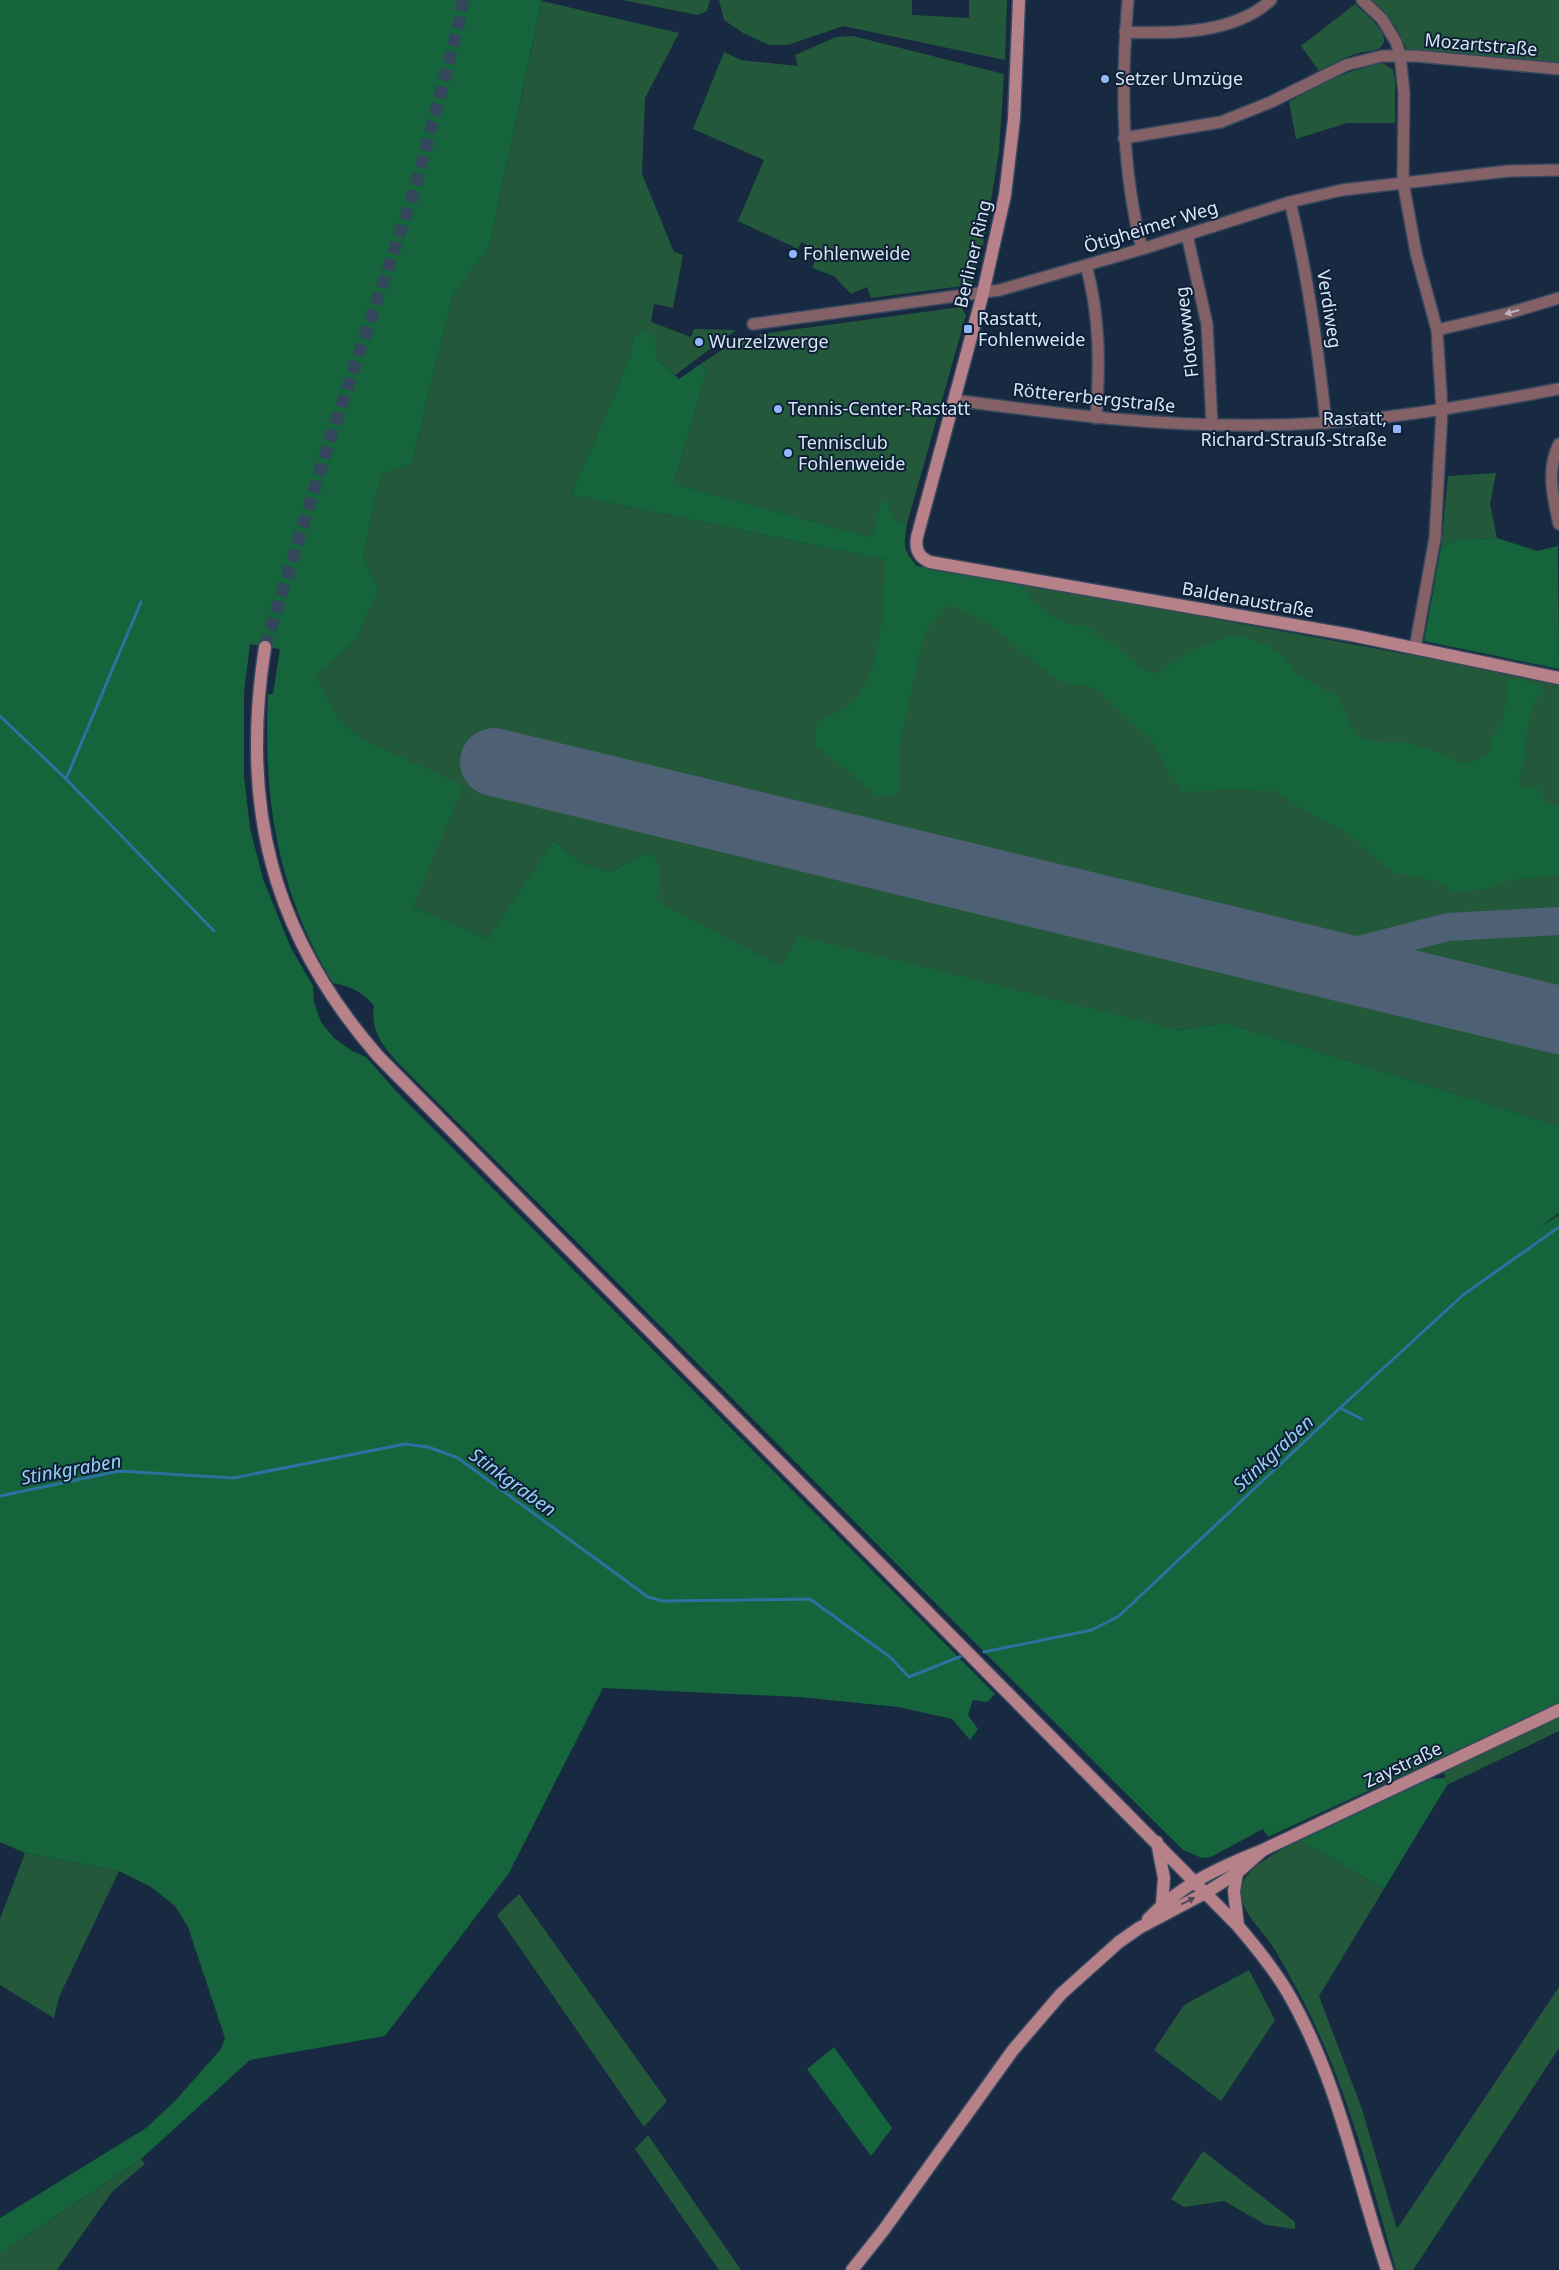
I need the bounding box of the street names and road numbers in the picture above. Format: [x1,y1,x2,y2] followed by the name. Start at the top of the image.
[1424,27,1539,61] street label: Mozartstraße
[1081,194,1221,258] street label: Ötigheimer Weg
[948,197,996,310] street label: Berliner Ring
[1312,268,1348,350] street label: Verdiweg
[1169,285,1203,379] street label: Flotowweg
[1012,377,1177,417] street label: Röttererbergstraße
[1180,576,1316,622] street label: Baldenaustraße
[1360,1736,1445,1793] street label: Zaystraße

